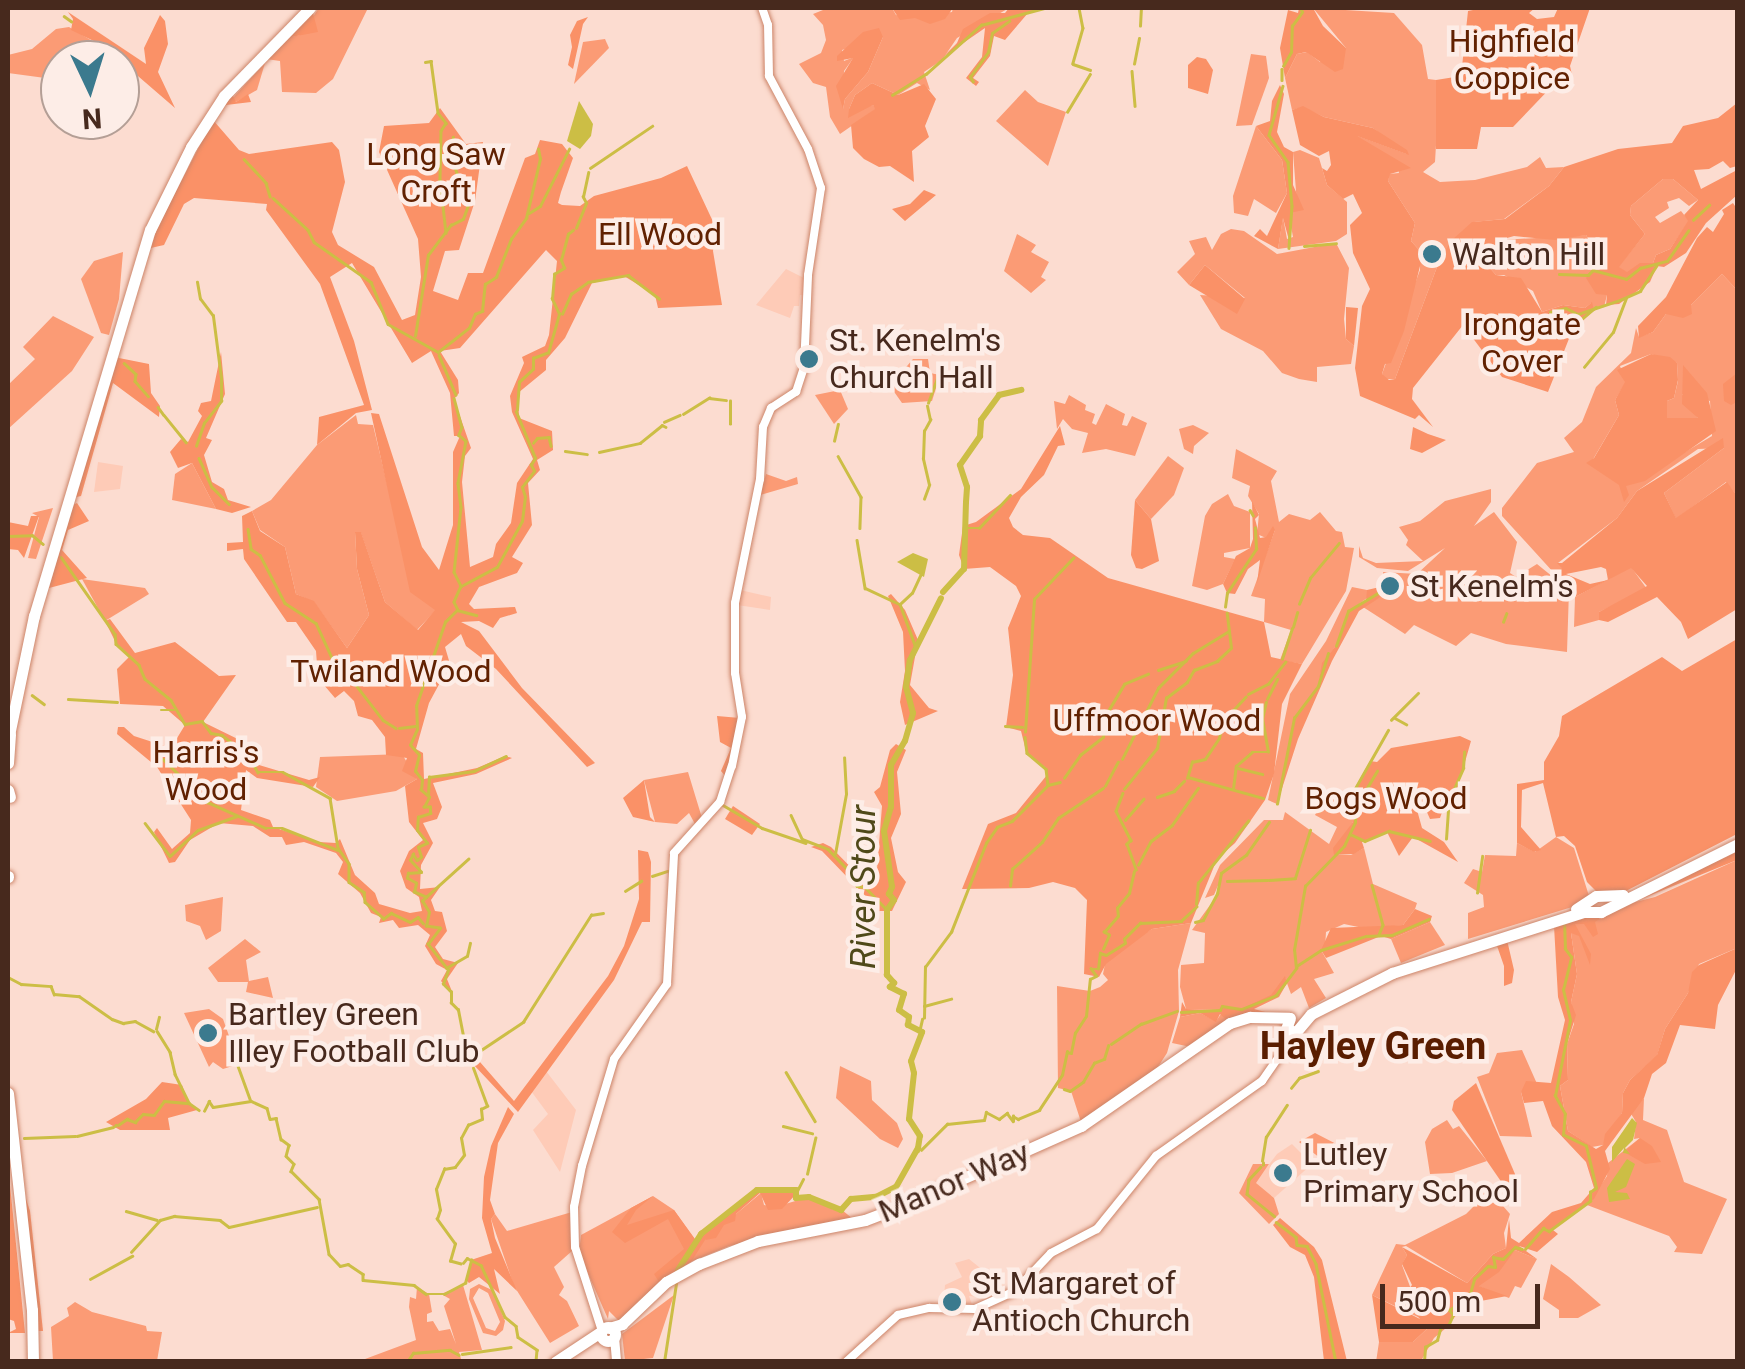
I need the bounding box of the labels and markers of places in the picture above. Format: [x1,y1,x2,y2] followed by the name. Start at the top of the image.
[1452,235,1605,273] place label: Walton Hill
[1421,243,1443,265] marker: Walton Hill
[829,322,1001,397] place label: St. Kenelm's Church Hall
[798,348,820,370] marker: St. Kenelm's Church Hall
[1410,567,1574,605] place label: St Kenelm's
[1379,575,1401,597] marker: St Kenelm's
[228,996,480,1071] place label: Bartley Green Illey Football Club
[197,1022,219,1044] marker: Bartley Green Illey Football Club
[1303,1136,1519,1211] place label: Lutley Primary School
[1272,1162,1294,1184] marker: Lutley Primary School
[972,1265,1190,1340] place label: St Margaret of Antioch Church
[941,1291,963,1313] marker: St Margaret of Antioch Church

